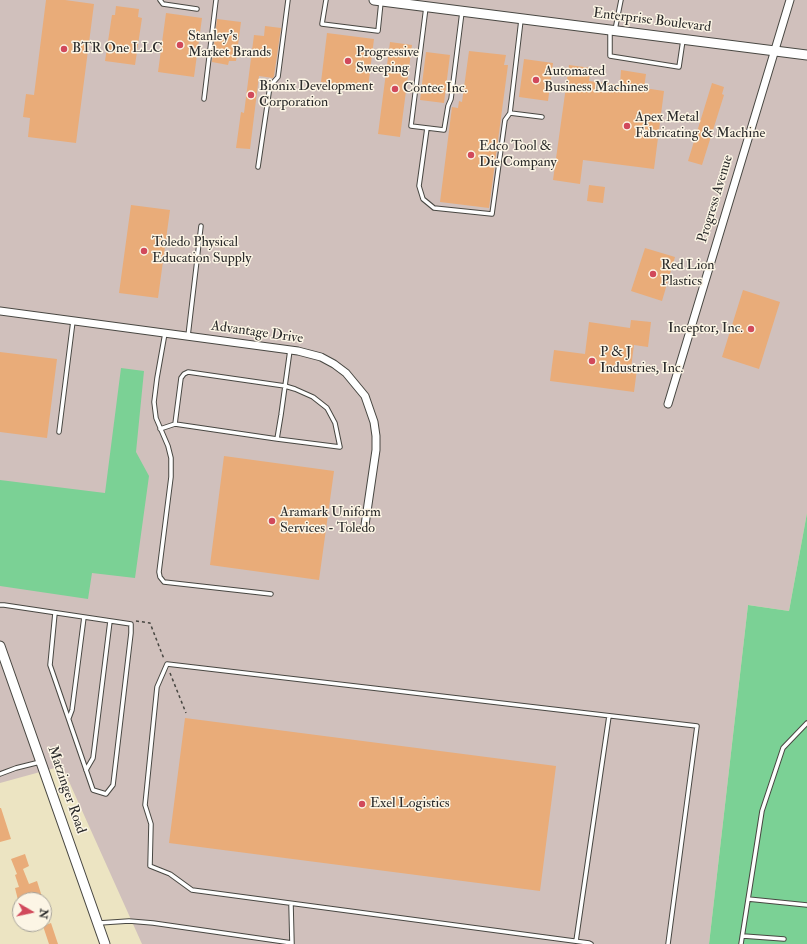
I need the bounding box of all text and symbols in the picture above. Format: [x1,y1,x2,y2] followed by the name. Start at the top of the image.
[592,5,712,37] street label: Enterprise Boulevard
[188,29,271,62] place label: Stanley's Market Brands
[175,40,185,50] marker: Stanley's Market Brands
[72,41,162,57] place label: BTR One LLC
[59,44,69,54] marker: BTR One LLC
[356,45,419,78] place label: Progressive Sweeping
[343,56,353,66] marker: Progressive Sweeping
[544,64,648,96] place label: Automated Business Machines
[531,75,541,85] marker: Automated Business Machines
[259,79,373,112] place label: Bionix Development Corporation
[403,81,467,97] place label: Contec Inc.
[390,84,400,94] marker: Contec Inc.
[246,90,256,100] marker: Bionix Development Corporation
[635,110,765,142] place label: Apex Metal Fabricating & Machine
[622,121,632,131] marker: Apex Metal Fabricating & Machine
[479,139,557,172] place label: Edco Tool & Die Company
[466,150,476,160] marker: Edco Tool & Die Company
[695,153,737,245] street label: Progress Avenue
[152,235,251,268] place label: Toledo Physical Education Supply
[139,246,149,256] marker: Toledo Physical Education Supply
[661,258,714,290] place label: Red Lion Plastics
[648,269,658,279] marker: Red Lion Plastics
[210,318,304,348] street label: Advantage Drive
[668,321,743,337] place label: Inceptor, Inc.
[746,324,756,334] marker: Inceptor, Inc.
[600,345,683,378] place label: P & J Industries, Inc.
[587,356,597,366] marker: P & J Industries, Inc.
[280,505,381,538] place label: Aramark Uniform Services - Toledo
[267,516,277,526] marker: Aramark Uniform Services - Toledo
[43,744,89,836] street label: Matzinger Road
[370,796,450,812] place label: Exel Logistics
[357,799,367,809] marker: Exel Logistics
[12,892,52,932] north arrow
[36,908,51,920] text: N

